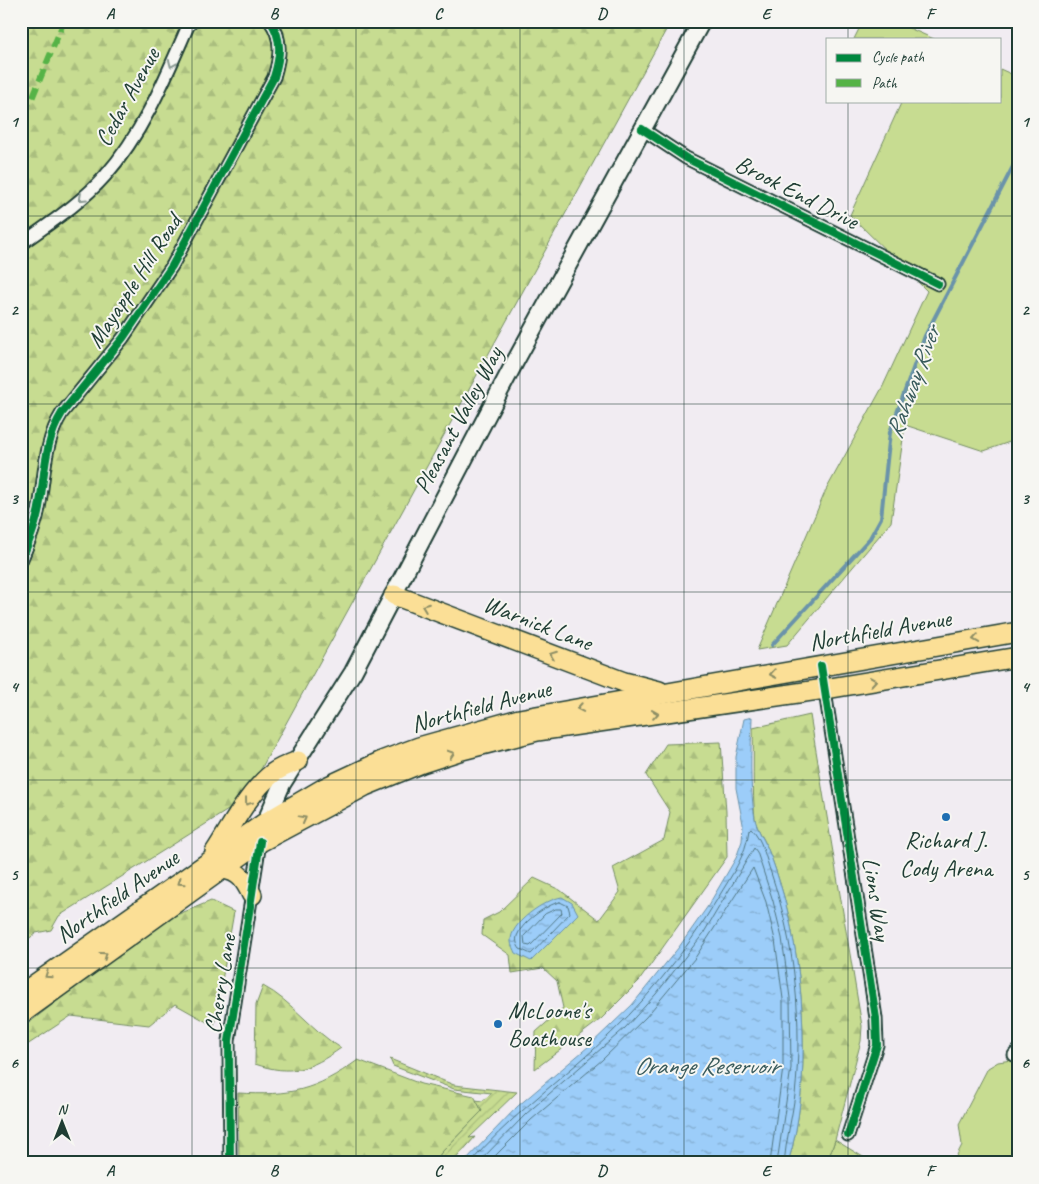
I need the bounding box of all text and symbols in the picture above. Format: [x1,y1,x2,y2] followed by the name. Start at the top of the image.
[106,4,116,24] text: A
[270,4,280,24] text: B
[434,4,444,24] text: C
[597,4,608,24] text: D
[762,4,773,24] text: E
[926,4,937,24] text: F
[826,38,1002,102] legend
[88,41,167,151] street label: Cedar Avenue
[872,48,924,67] text: Cycle path
[167,60,177,68] one-way arrow
[872,74,898,93] text: Path
[10,112,19,132] text: 1
[1021,112,1030,132] text: 1
[730,148,866,237] street label: Brook End Drive
[78,192,87,201] one-way arrow
[80,206,190,353] street label: Mayapple Hill Road
[10,300,19,320] text: 2
[1021,300,1030,320] text: 2
[878,318,949,443] water label: Rahway River
[407,340,510,498] street label: Pleasant Valley Way
[10,489,19,509] text: 3
[1021,489,1030,509] text: 3
[479,589,599,658] street label: Warnick Lane
[421,602,430,613] one-way arrow
[807,602,955,657] street label: Northfield Avenue
[972,633,980,643] one-way arrow
[549,651,558,661] one-way arrow
[769,669,778,679] one-way arrow
[408,672,556,739] street label: Northfield Avenue
[868,676,877,686] one-way arrow
[10,677,19,697] text: 4
[1021,677,1030,697] text: 4
[575,702,584,712] one-way arrow
[650,709,659,719] one-way arrow
[447,749,455,759] one-way arrow
[245,796,254,806] one-way arrow
[940,811,952,823] marker: Richard J. Cody Arena
[298,815,307,825] one-way arrow
[900,825,994,883] place label: Richard J. Cody Arena
[50,841,186,949] street label: Northfield Avenue
[856,855,899,944] street label: Lions Way
[11,865,20,885] text: 5
[1022,865,1031,885] text: 5
[177,876,186,885] one-way arrow
[197,930,243,1036] street label: Cherry Lane
[98,953,107,961] one-way arrow
[45,970,54,978] one-way arrow
[508,995,593,1053] place label: McLoone's Boathouse
[492,1018,504,1030] marker: McLoone's Boathouse
[634,1050,783,1082] water label: Orange Reservoir
[10,1053,19,1073] text: 6
[1021,1053,1030,1073] text: 6
[38,1096,88,1146] north arrow
[58,1101,69,1118] text: N
[106,1161,116,1181] text: A
[270,1161,280,1181] text: B
[434,1161,444,1181] text: C
[597,1161,608,1181] text: D
[762,1161,773,1181] text: E
[926,1161,937,1181] text: F

